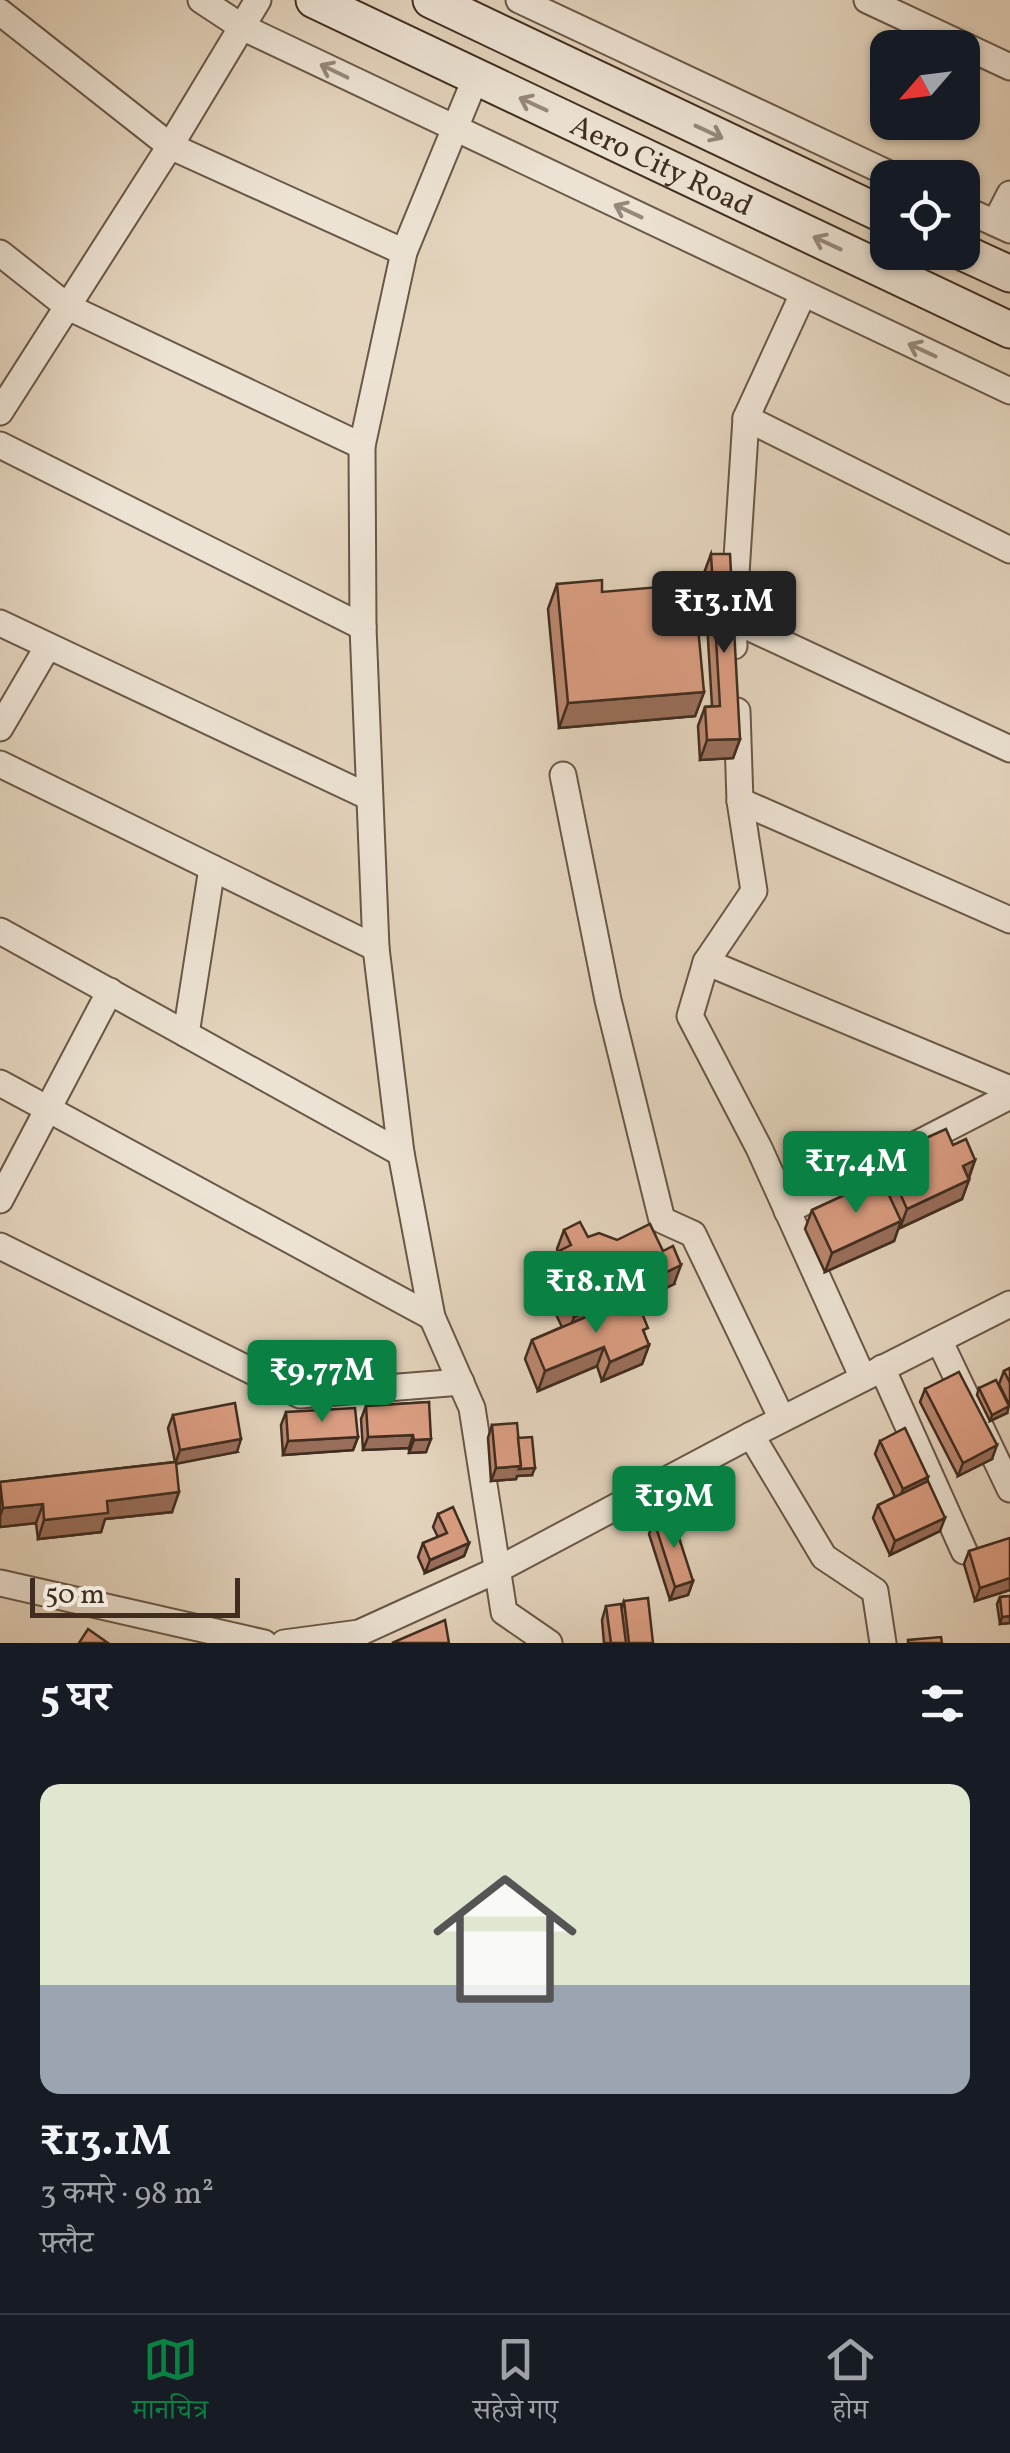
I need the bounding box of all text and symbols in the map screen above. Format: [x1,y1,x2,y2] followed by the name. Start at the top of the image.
[870,30,980,140] north arrow
[870,30,980,270] map controls
[320,61,350,80] one-way arrow
[519,93,549,112] one-way arrow
[563,105,759,228] street label: Aero City Road
[693,124,723,143] one-way arrow
[870,160,980,270] button: locate
[614,200,644,219] one-way arrow
[813,233,843,252] one-way arrow
[908,339,938,358] one-way arrow
[643,571,805,656] pin: ₹13.1M
[674,581,774,625] text: ₹13.1M
[775,1131,937,1216] pin: ₹17.4M
[805,1141,907,1185] text: ₹17.4M
[515,1251,677,1336] pin: ₹18.1M
[546,1261,646,1305] text: ₹18.1M
[241,1340,403,1425] pin: ₹9.77M
[269,1350,375,1394] text: ₹9.77M
[615,1466,733,1551] pin: ₹19M
[634,1476,714,1520] text: ₹19M
[30,1573,240,1618] scale bar
[45,1576,105,1615] text: 50 m
[40,1670,110,1729] text: 5 घर
[915,1676,970,1731] icon: filters
[415,1849,595,2029] icon: home
[40,2114,171,2173] text: ₹13.1M
[40,2173,214,2217] text: 3 कमरे · 98 m²
[40,2223,93,2267] text: फ़्लैट
[132,2332,208,2437] tab: मानचित्र
[473,2332,558,2437] tab: सहेजे गए
[823,2332,878,2437] tab: होम

